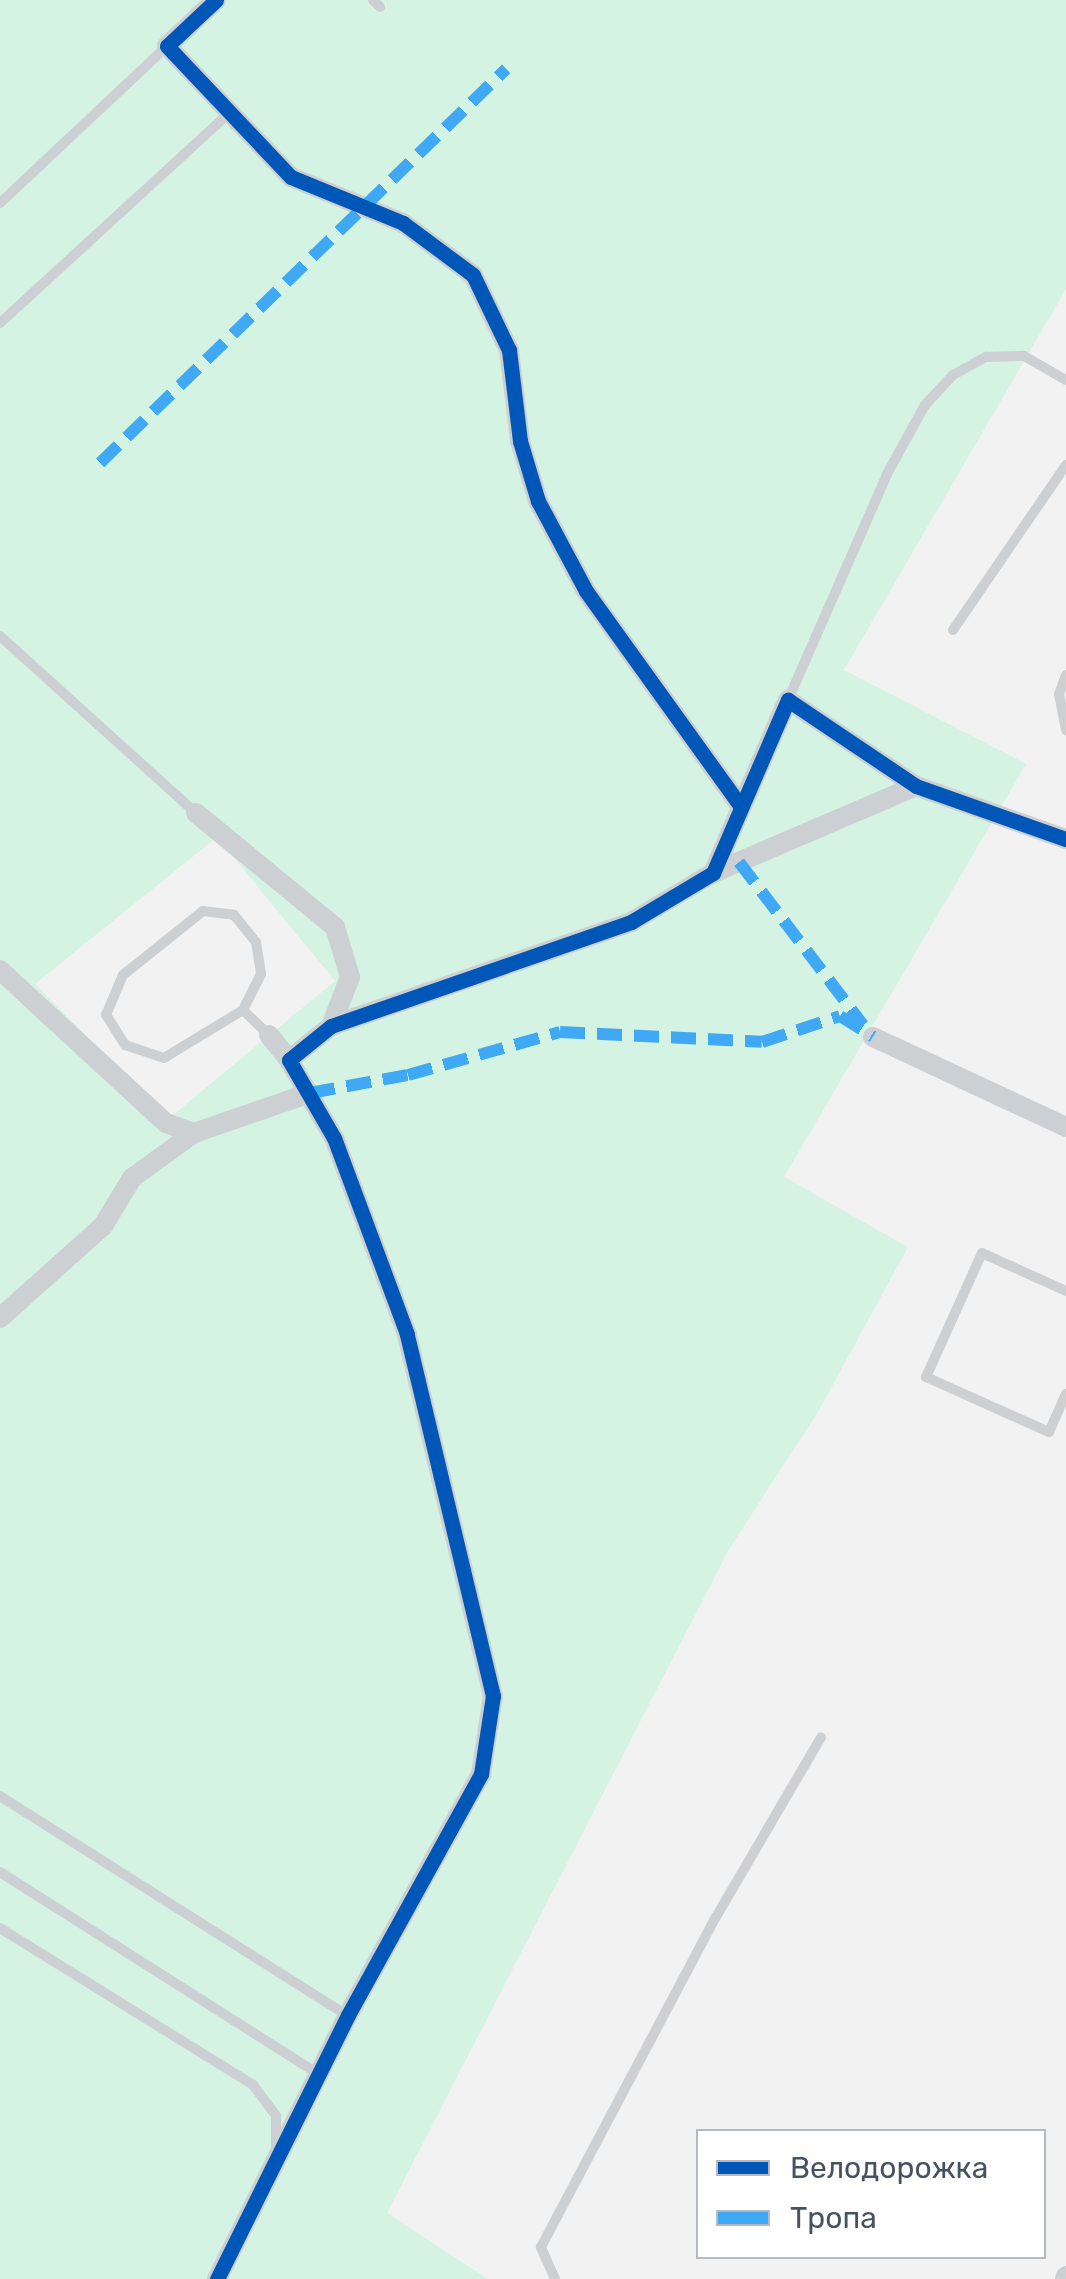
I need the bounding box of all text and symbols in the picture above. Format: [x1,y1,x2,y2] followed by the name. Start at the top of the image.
[696,2129,1046,2259] legend
[790,2150,988,2186] text: Велодорожка
[790,2200,877,2236] text: Тропа

